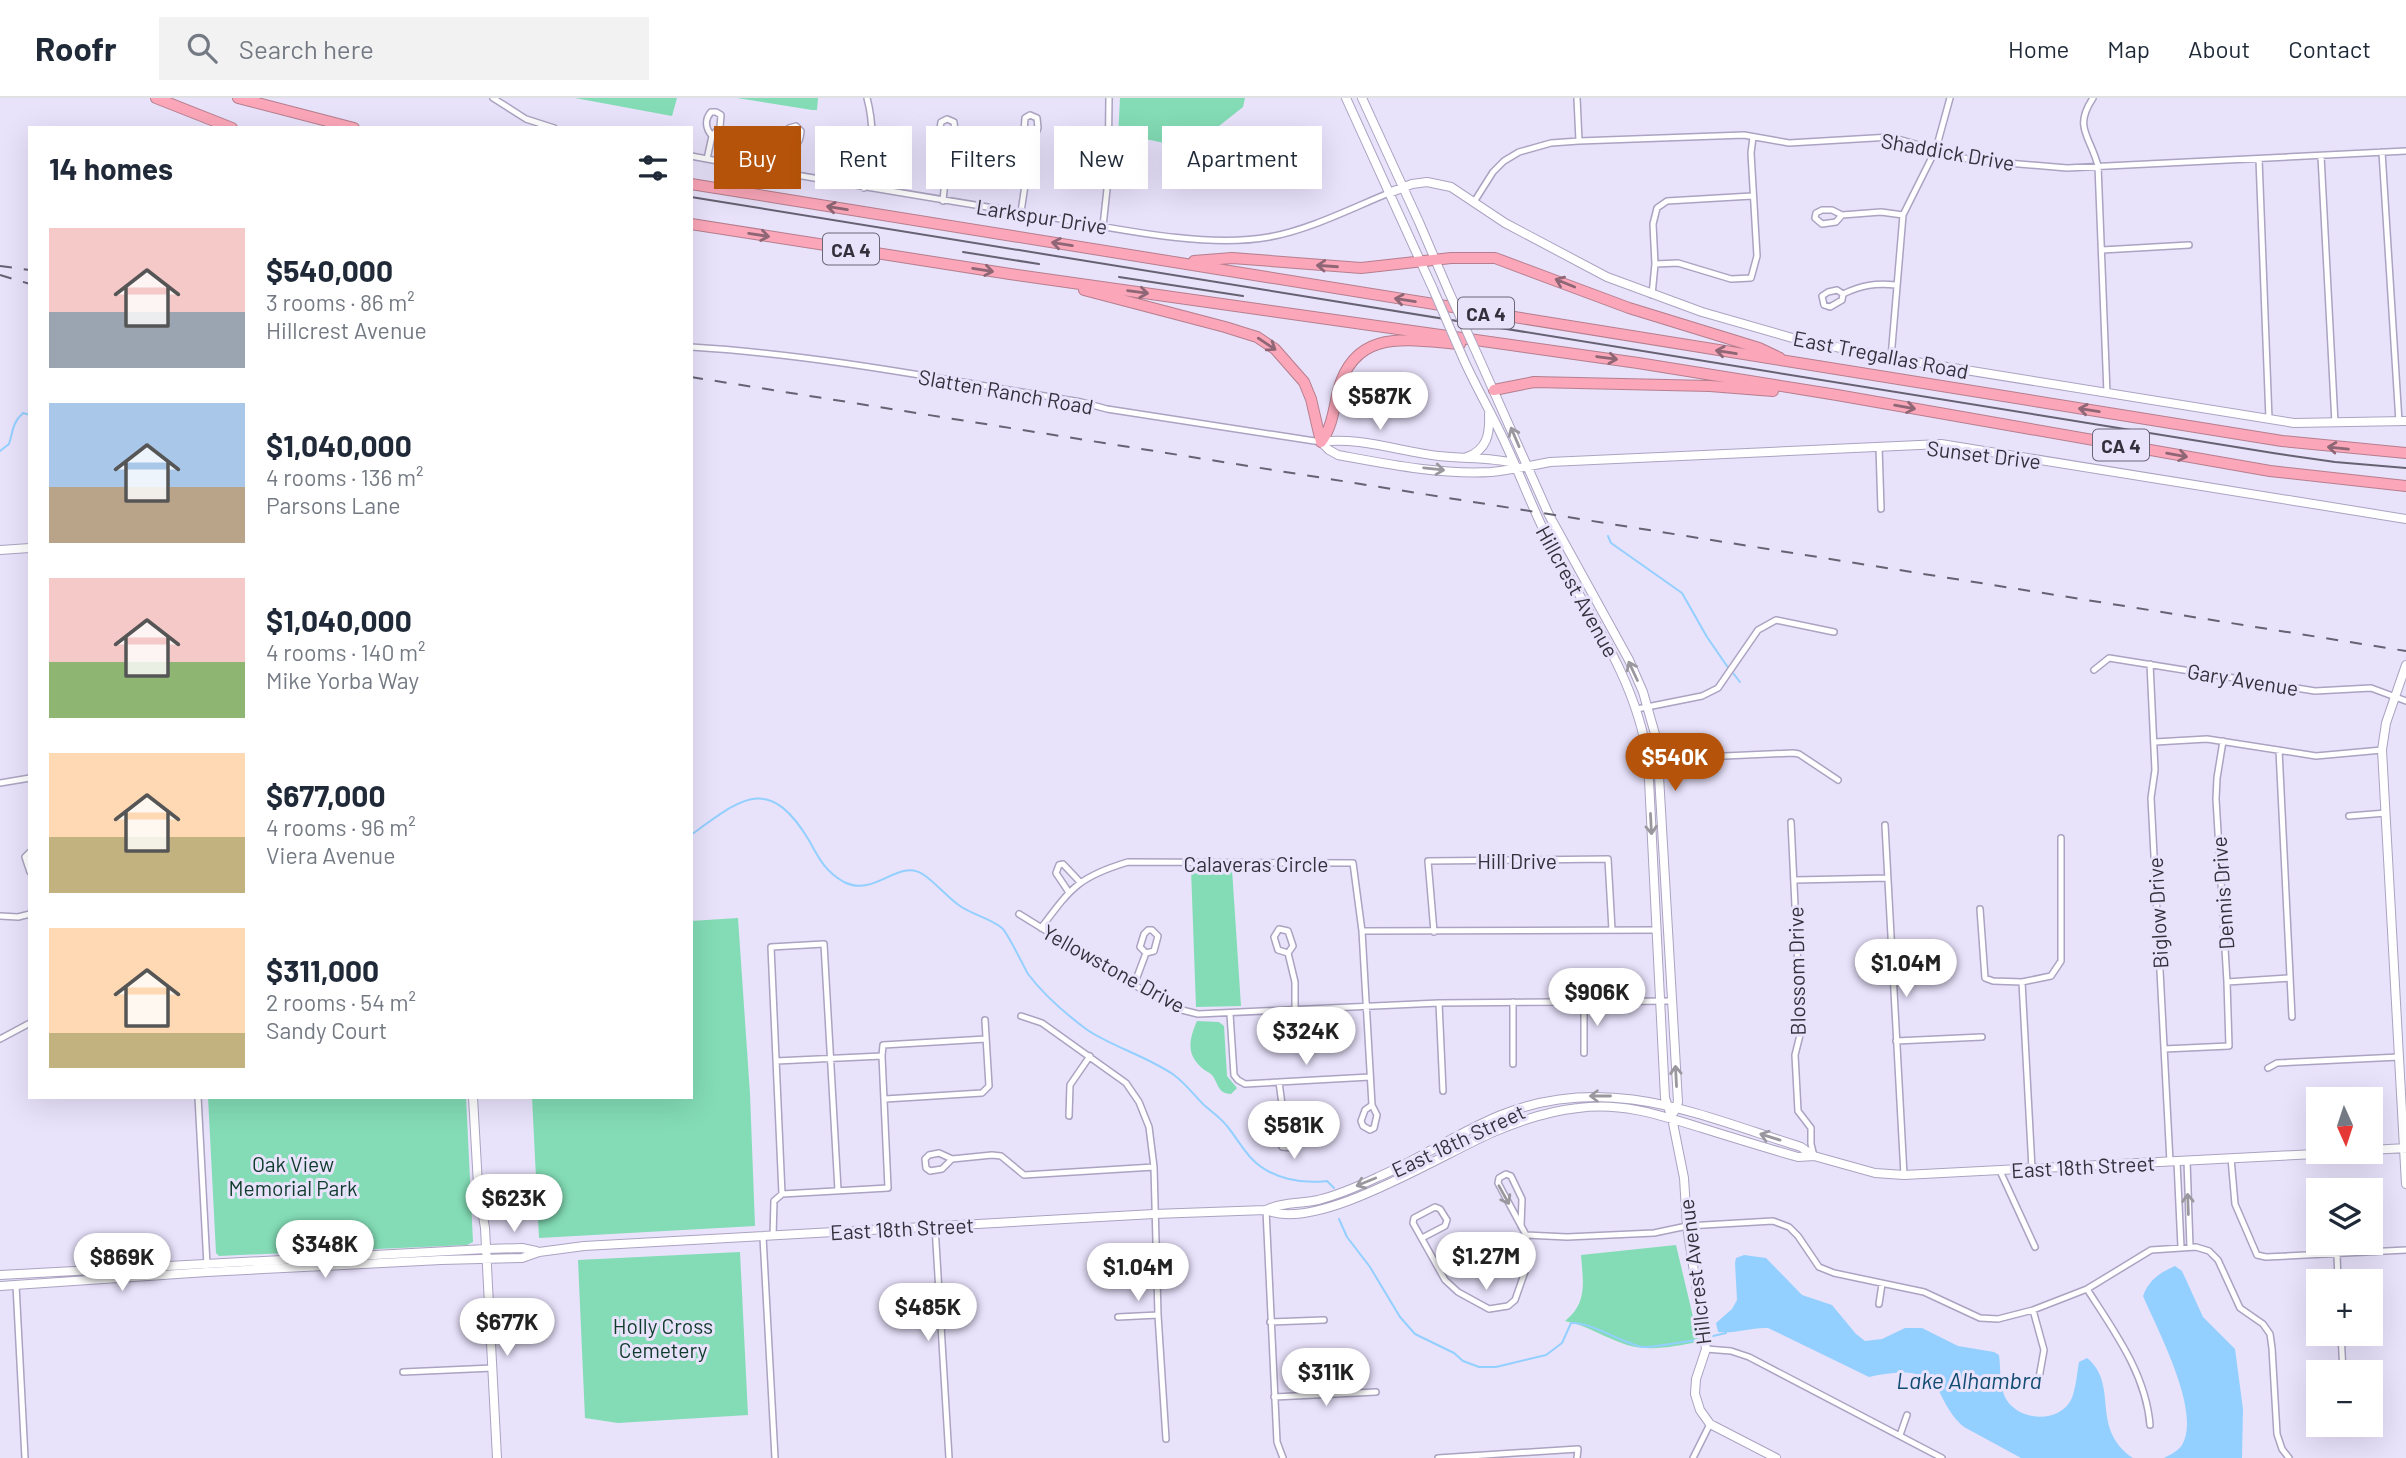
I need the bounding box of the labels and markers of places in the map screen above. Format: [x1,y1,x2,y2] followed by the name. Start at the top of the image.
[1331,372,1429,432] pin: $587K
[1626,734,1724,793] pin: $540K
[1849,940,1963,999] pin: $1.04M
[1548,968,1646,1028] pin: $906K
[1257,1007,1355,1067] pin: $324K
[1245,1102,1343,1161] pin: $581K
[465,1174,563,1234] pin: $623K
[276,1220,374,1280] pin: $348K
[1429,1232,1543,1292] pin: $1.27M
[73,1234,171,1293] pin: $869K
[1081,1244,1195,1303] pin: $1.04M
[879,1284,977,1343] pin: $485K
[458,1298,556,1358] pin: $677K
[1277,1348,1375,1408] pin: $311K

